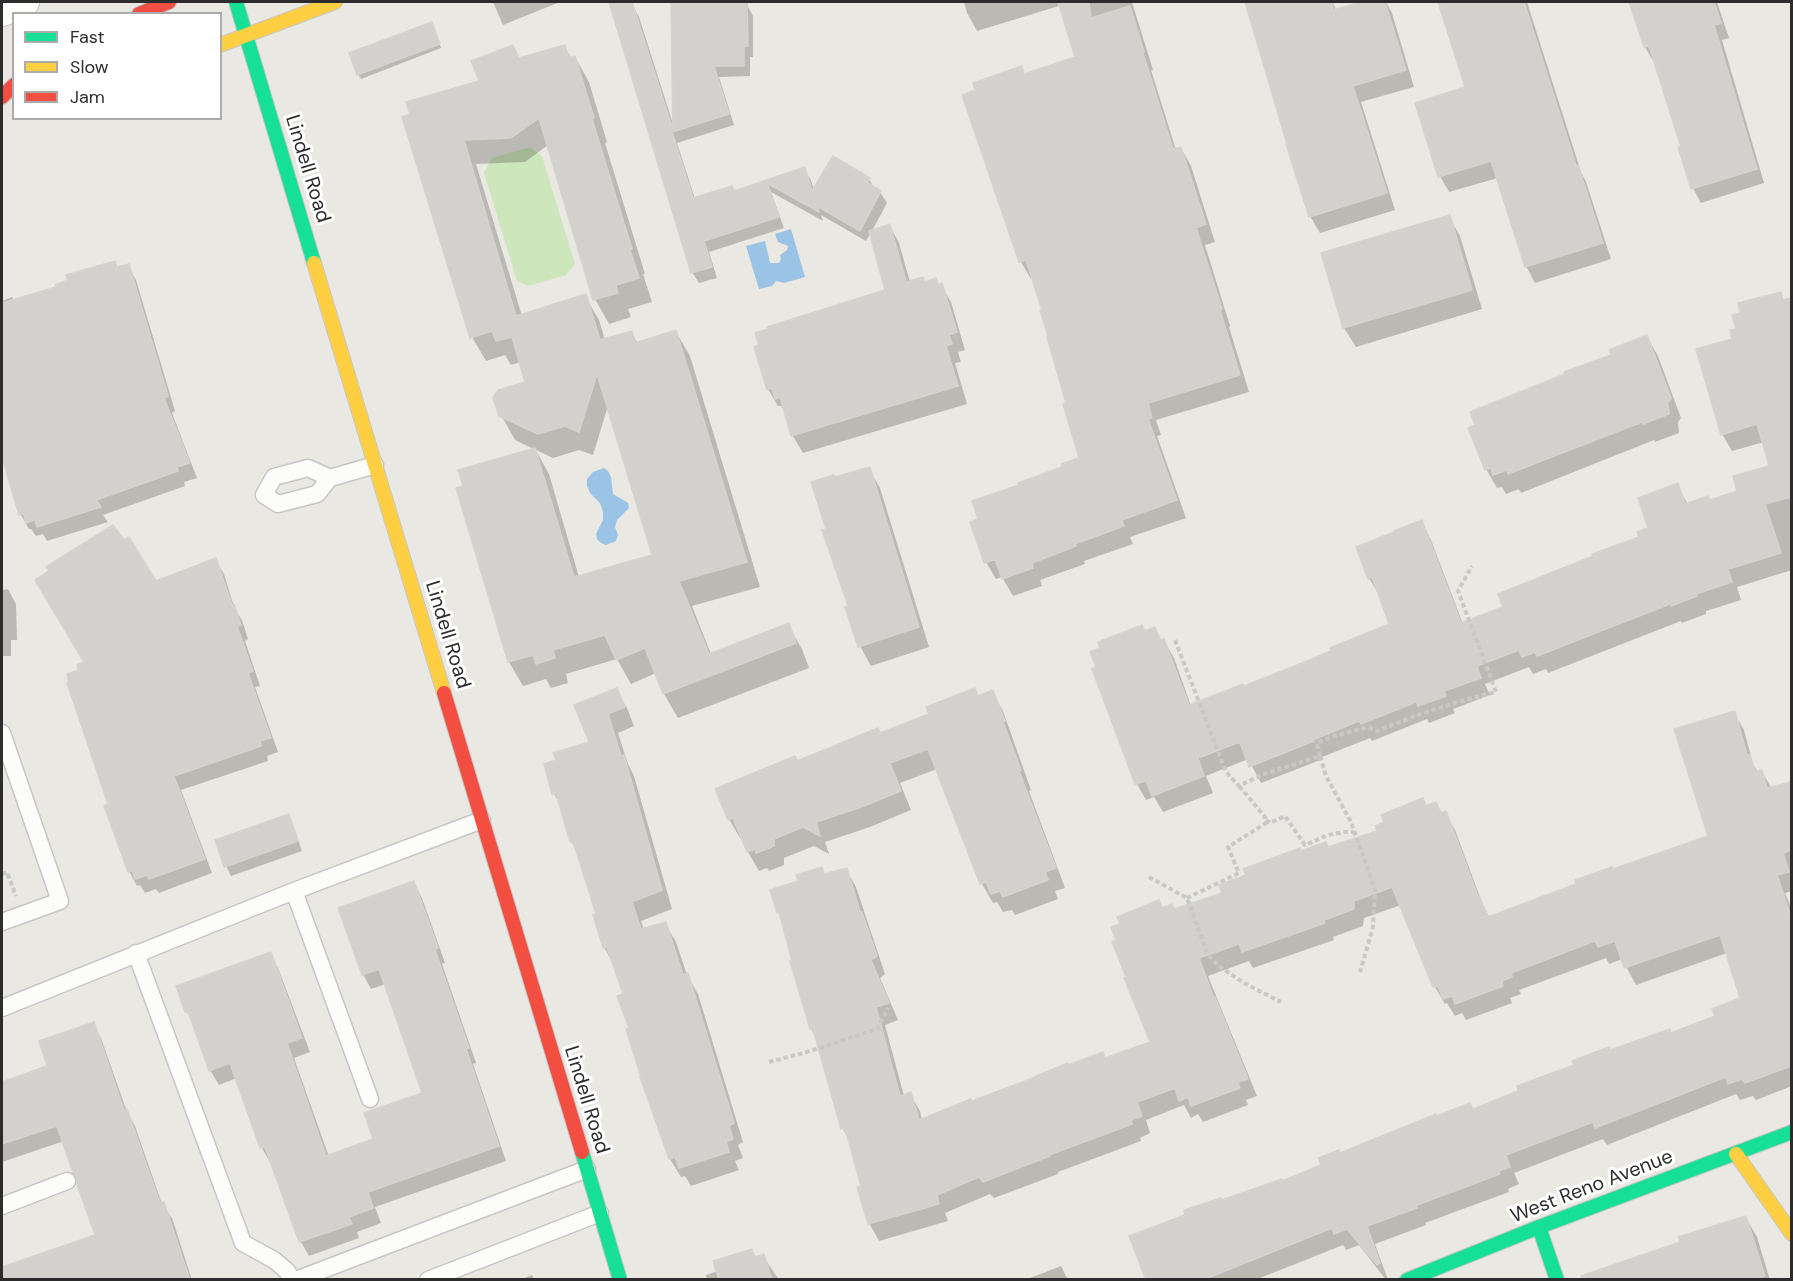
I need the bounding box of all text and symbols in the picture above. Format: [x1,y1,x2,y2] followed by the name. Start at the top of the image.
[12,12,222,120] legend
[70,25,105,49] text: Fast
[70,55,109,79] text: Slow
[70,85,105,109] text: Jam
[279,112,335,226] street label: Lindell Road
[419,578,475,692] street label: Lindell Road
[558,1043,614,1157] street label: Lindell Road
[1508,1145,1676,1229] street label: West Reno Avenue

